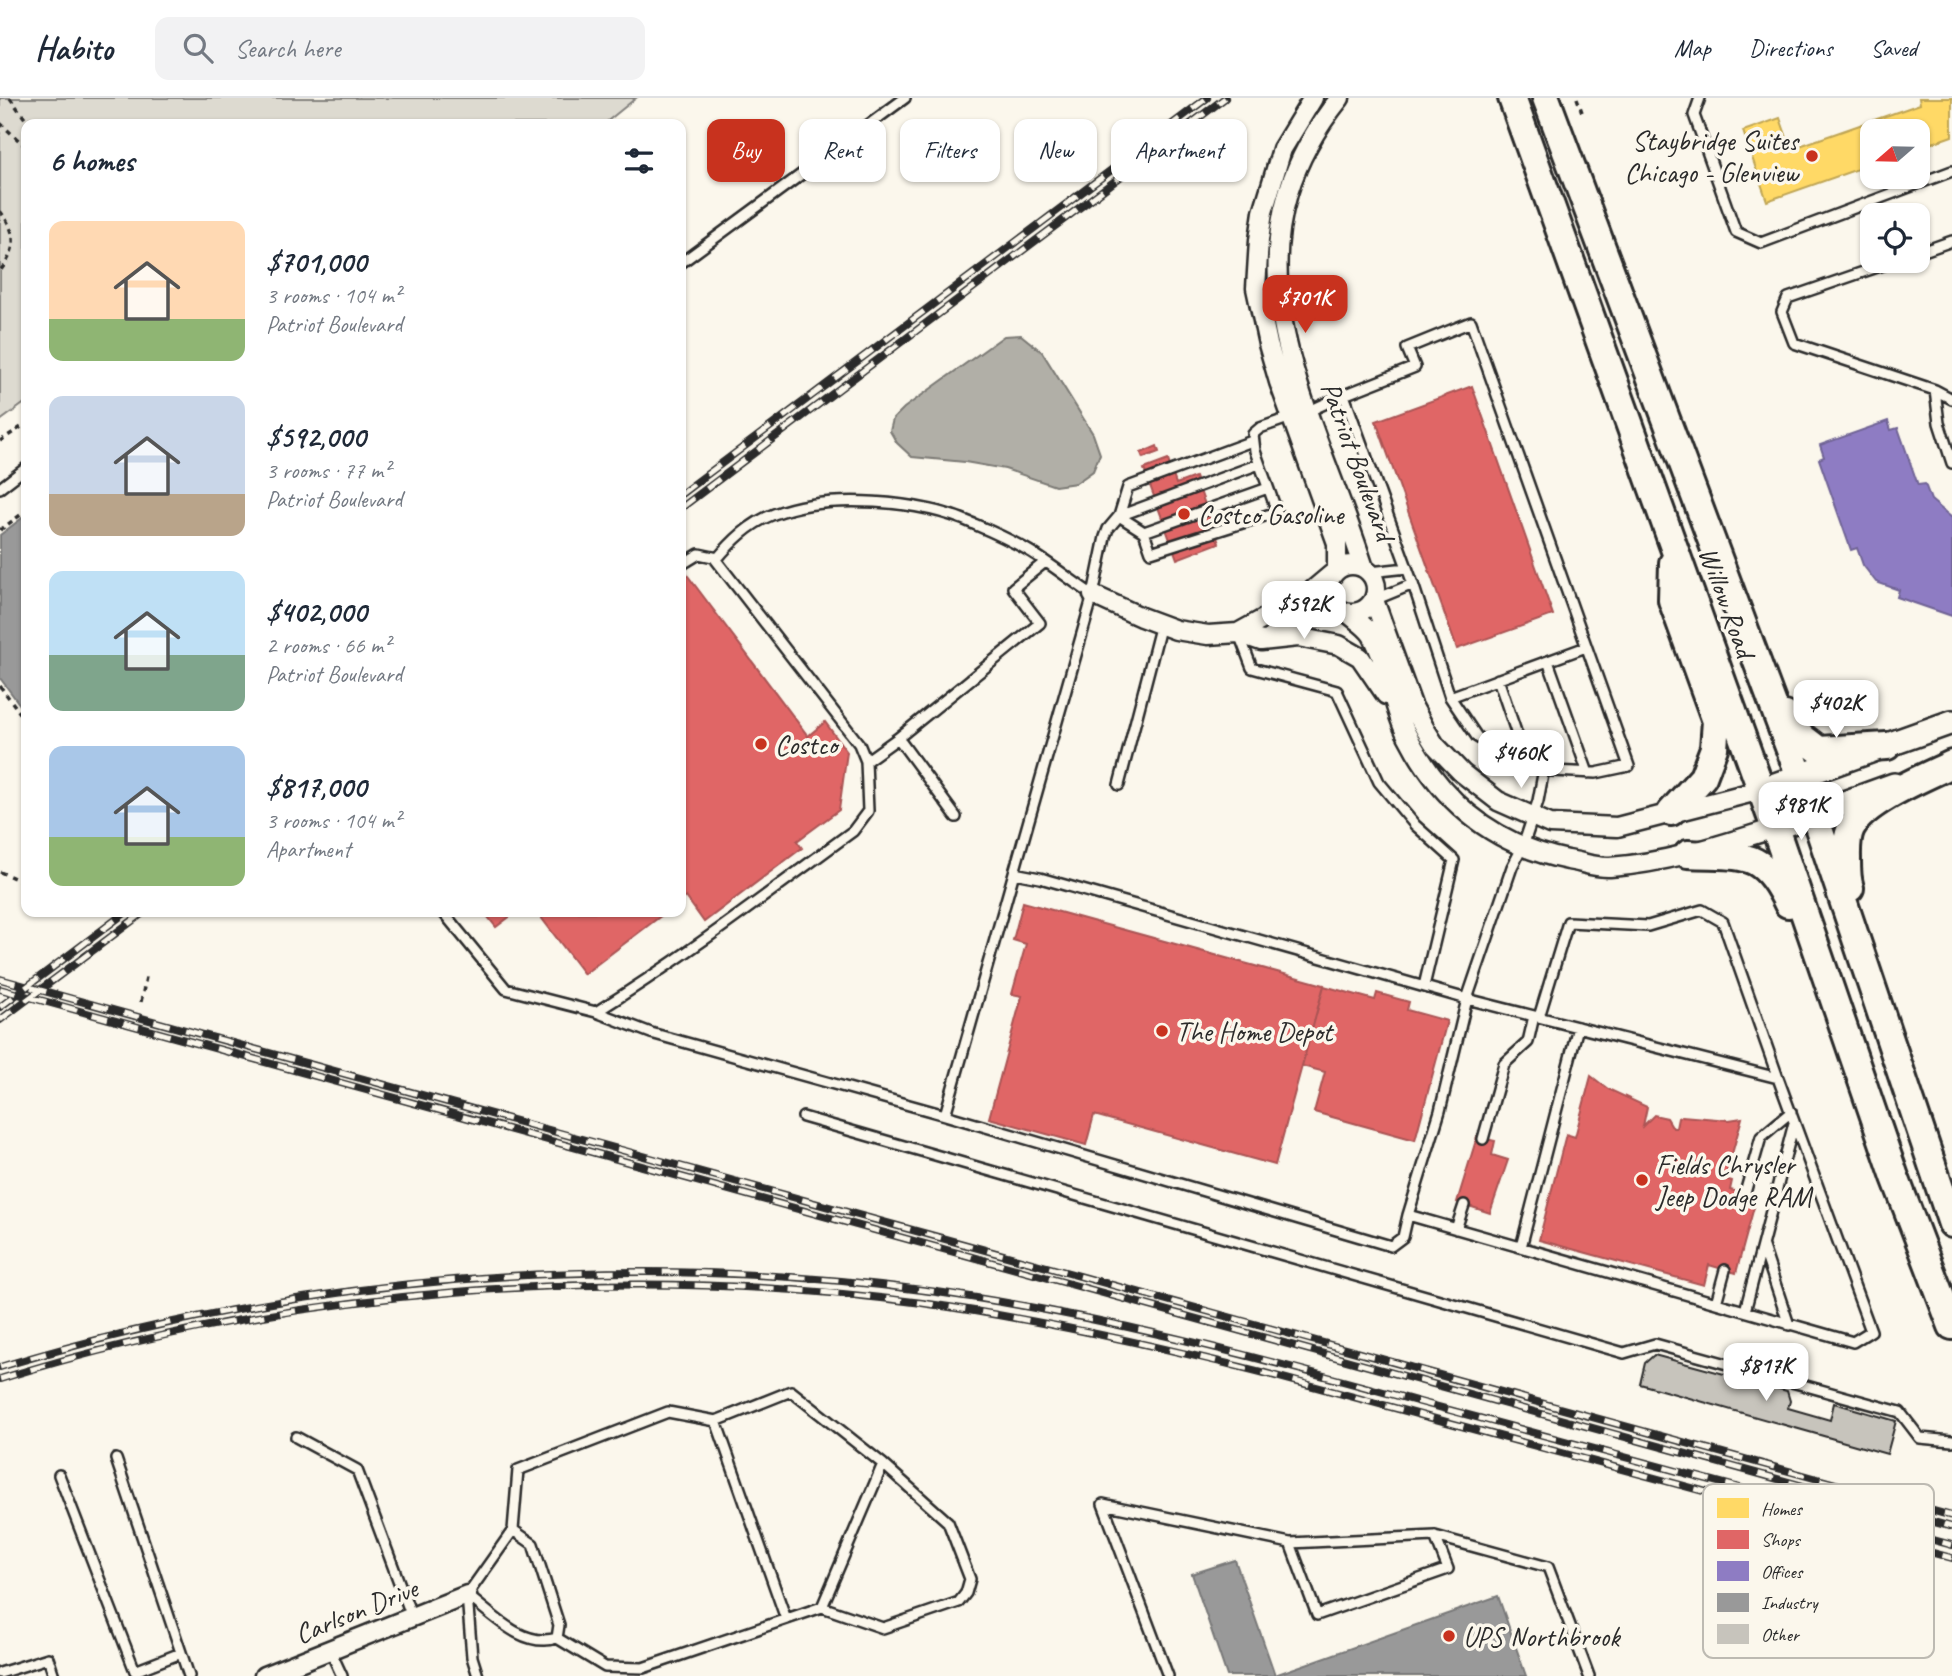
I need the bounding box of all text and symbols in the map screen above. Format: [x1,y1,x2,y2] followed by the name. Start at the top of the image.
[155,17,645,80] search box
[35,27,113,69] text: Habito
[179,29,217,67] icon: search
[235,32,341,65] text: Search here
[1674,33,1711,63] text: Map
[1749,33,1832,63] text: Directions
[1870,33,1917,63] text: Saved
[707,119,785,182] chip: Buy
[799,119,886,182] chip: Rent
[900,119,1000,182] chip: Filters
[1014,119,1097,182] chip: New
[1111,119,1247,182] chip: Apartment
[1860,119,1930,189] north arrow
[1860,119,1930,273] map controls
[1625,123,1801,190] place label: Staybridge Suites Chicago - Glenview
[49,142,134,180] text: 6 homes
[620,142,658,180] icon: filters
[1804,148,1820,164] marker: Staybridge Suites Chicago - Glenview
[1860,203,1930,273] button: locate
[266,243,366,281] text: $701,000
[105,249,189,333] icon: home
[1256,275,1354,335] pin: $701K
[266,281,401,310] text: 3 rooms · 104 m²
[1279,283,1332,312] text: $701K
[266,310,402,339] text: Patriot Boulevard
[1313,377,1404,549] street label: Patriot Boulevard
[266,418,366,456] text: $592,000
[105,424,189,508] icon: home
[266,456,390,485] text: 3 rooms · 77 m²
[266,485,402,514] text: Patriot Boulevard
[1198,497,1345,532] place label: Costco Gasoline
[1176,506,1192,522] marker: Costco Gasoline
[1691,542,1764,666] street label: Willow Road
[1255,582,1353,641] pin: $592K
[1278,589,1330,618] text: $592K
[266,593,366,631] text: $402,000
[105,599,189,683] icon: home
[266,631,390,660] text: 2 rooms · 66 m²
[266,660,402,689] text: Patriot Boulevard
[1787,680,1885,740] pin: $402K
[1809,688,1863,717] text: $402K
[775,727,840,762] place label: Costco
[1472,730,1570,790] pin: $460K
[753,736,769,752] marker: Costco
[1494,738,1548,767] text: $460K
[266,768,366,806] text: $817,000
[105,774,189,858] icon: home
[1752,782,1850,842] pin: $981K
[1775,790,1827,819] text: $981K
[266,806,401,835] text: 3 rooms · 104 m²
[266,835,351,864] text: Apartment
[1176,1014,1335,1049] place label: The Home Depot
[1154,1023,1170,1039] marker: The Home Depot
[1654,1147,1814,1214] place label: Fields Chrysler Jeep Dodge RAM
[1634,1172,1650,1188] marker: Fields Chrysler Jeep Dodge RAM
[1717,1344,1815,1403] pin: $817K
[1740,1351,1793,1380] text: $817K
[1703,1484,1934,1658] legend
[1761,1497,1803,1521] text: Homes
[1761,1528,1801,1552] text: Shops
[1761,1560,1804,1584] text: Offices
[290,1570,424,1651] street label: Carlson Drive
[1761,1591,1819,1615] text: Industry
[1463,1619,1621,1654] place label: UPS Northbrook
[1761,1623,1801,1647] text: Other
[1441,1628,1457,1644] marker: UPS Northbrook

